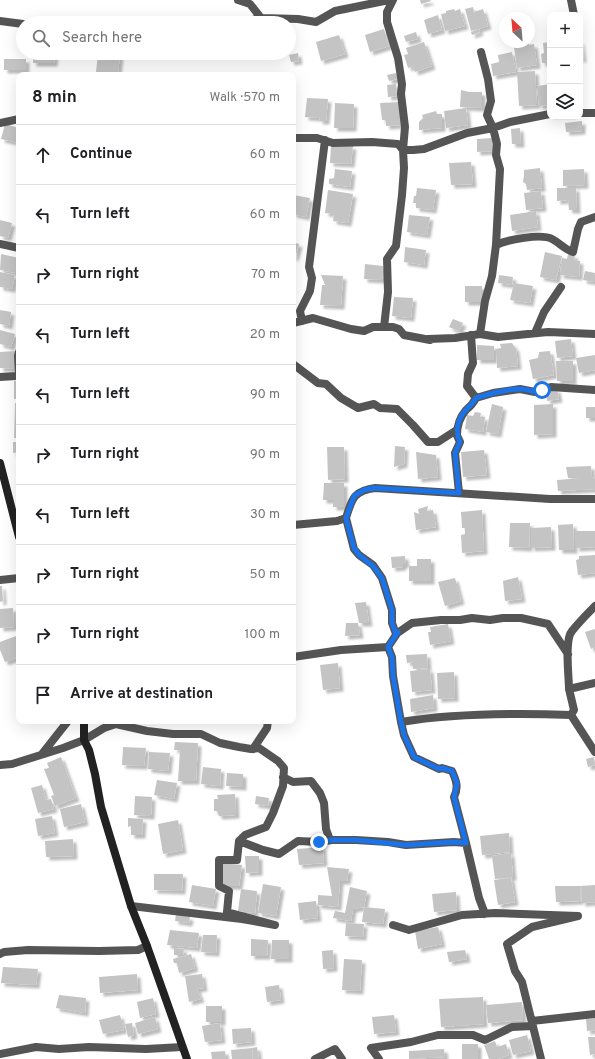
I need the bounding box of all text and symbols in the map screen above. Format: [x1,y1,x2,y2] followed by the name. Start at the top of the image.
[499,12,535,48] north arrow
[547,12,583,120] map controls
[547,12,583,48] button: +
[16,16,296,60] search box
[30,27,52,49] icon: search
[62,29,142,48] text: Search here
[547,48,583,84] button: −
[547,84,583,120] button: layers
[32,87,77,109] text: 8 min
[209,90,280,106] text: Walk · 570 m
[32,144,54,166] icon: ahead
[70,145,132,164] text: Continue
[250,147,280,163] text: 60 m
[32,204,54,226] icon: left
[70,205,130,224] text: Turn left
[250,207,280,223] text: 60 m
[32,264,54,286] icon: right
[70,265,139,284] text: Turn right
[251,267,280,283] text: 70 m
[32,324,54,346] icon: left
[70,325,130,344] text: Turn left
[250,327,280,343] text: 20 m
[533,381,551,399] route start
[32,384,54,406] icon: left
[70,385,130,404] text: Turn left
[250,387,280,403] text: 90 m
[32,444,54,466] icon: right
[70,445,139,464] text: Turn right
[250,447,280,463] text: 90 m
[32,504,54,526] icon: left
[70,505,130,524] text: Turn left
[250,507,280,523] text: 30 m
[32,564,54,586] icon: right
[70,565,139,584] text: Turn right
[250,567,280,583] text: 50 m
[32,624,54,646] icon: right
[70,625,139,644] text: Turn right
[244,627,280,643] text: 100 m
[32,684,54,706] icon: arrive
[70,685,213,704] text: Arrive at destination
[310,833,328,851] route end

